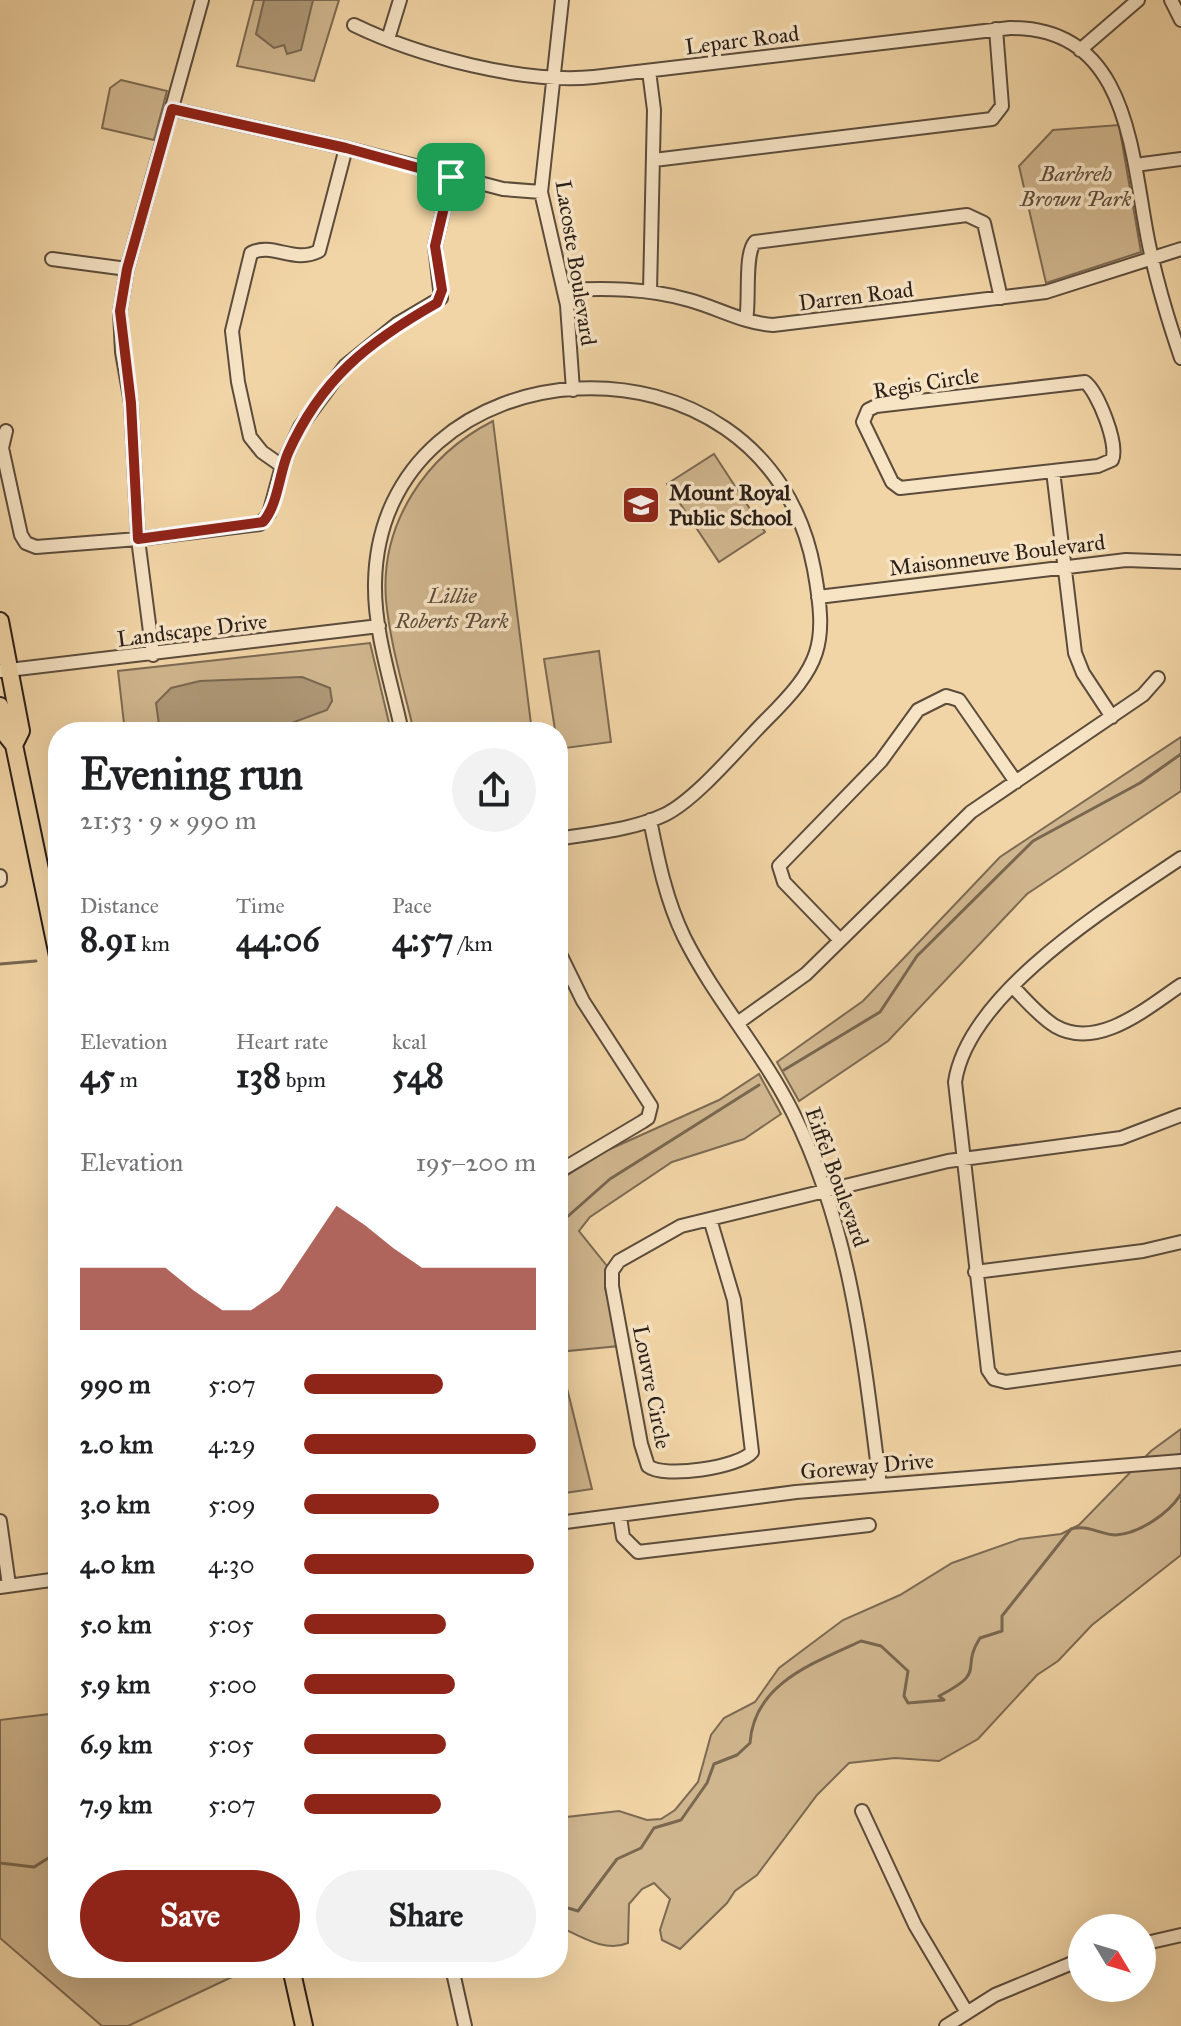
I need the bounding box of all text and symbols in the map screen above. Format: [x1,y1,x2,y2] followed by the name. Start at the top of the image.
[683,20,801,60] street label: Leparc Road
[417,143,485,211] pin
[429,155,473,199] icon: arrive
[1019,160,1132,212] park label: Barbreh Brown Park
[550,178,602,348] street label: Lacoste Boulevard
[797,276,915,316] street label: Darren Road
[871,361,981,405] street label: Regis Circle
[669,479,793,531] place label: Mount Royal Public School
[620,484,662,526] school or university icon: Mount Royal Public School
[887,528,1107,582] street label: Maisonneuve Boulevard
[394,582,509,634] park label: Lillie Roberts Park
[115,607,269,653] street label: Landscape Drive
[80,747,303,801] text: Evening run
[452,748,536,832] button: share
[80,804,257,836] text: 21:53 · 9 × 990 m
[80,892,159,919] text: Distance
[236,892,285,919] text: Time
[392,892,432,919] text: Pace
[80,919,137,960] text: 8.91
[236,919,320,960] text: 44:06
[392,919,453,960] text: 4:57
[137,930,170,957] text: km
[453,930,493,957] text: /km
[80,1028,167,1055] text: Elevation
[236,1028,329,1055] text: Heart rate
[392,1028,427,1055] text: kcal
[80,1055,115,1096] text: 45
[236,1055,281,1096] text: 138
[392,1055,444,1096] text: 548
[115,1066,138,1093] text: m
[281,1066,326,1093] text: bpm
[799,1104,875,1250] street label: Eiffel Boulevard
[80,1146,183,1178] text: Elevation
[416,1146,536,1178] text: 195–200 m
[627,1323,677,1451] street label: Louvre Circle
[80,1368,151,1400] text: 990 m
[208,1368,256,1400] text: 5:07
[80,1428,153,1460] text: 2.0 km
[208,1428,256,1460] text: 4:29
[799,1447,935,1485] street label: Goreway Drive
[80,1488,150,1520] text: 3.0 km
[208,1488,256,1520] text: 5:09
[80,1548,155,1580] text: 4.0 km
[208,1548,255,1580] text: 4:30
[80,1608,152,1640] text: 5.0 km
[208,1608,254,1640] text: 5:05
[80,1668,150,1700] text: 5.9 km
[208,1668,257,1700] text: 5:00
[80,1728,152,1760] text: 6.9 km
[208,1728,254,1760] text: 5:05
[80,1788,152,1820] text: 7.9 km
[208,1788,256,1820] text: 5:07
[80,1870,300,1962] button: Save
[316,1870,536,1962] button: Share
[1068,1914,1156,2002] north arrow
[1068,1914,1156,2002] map controls

